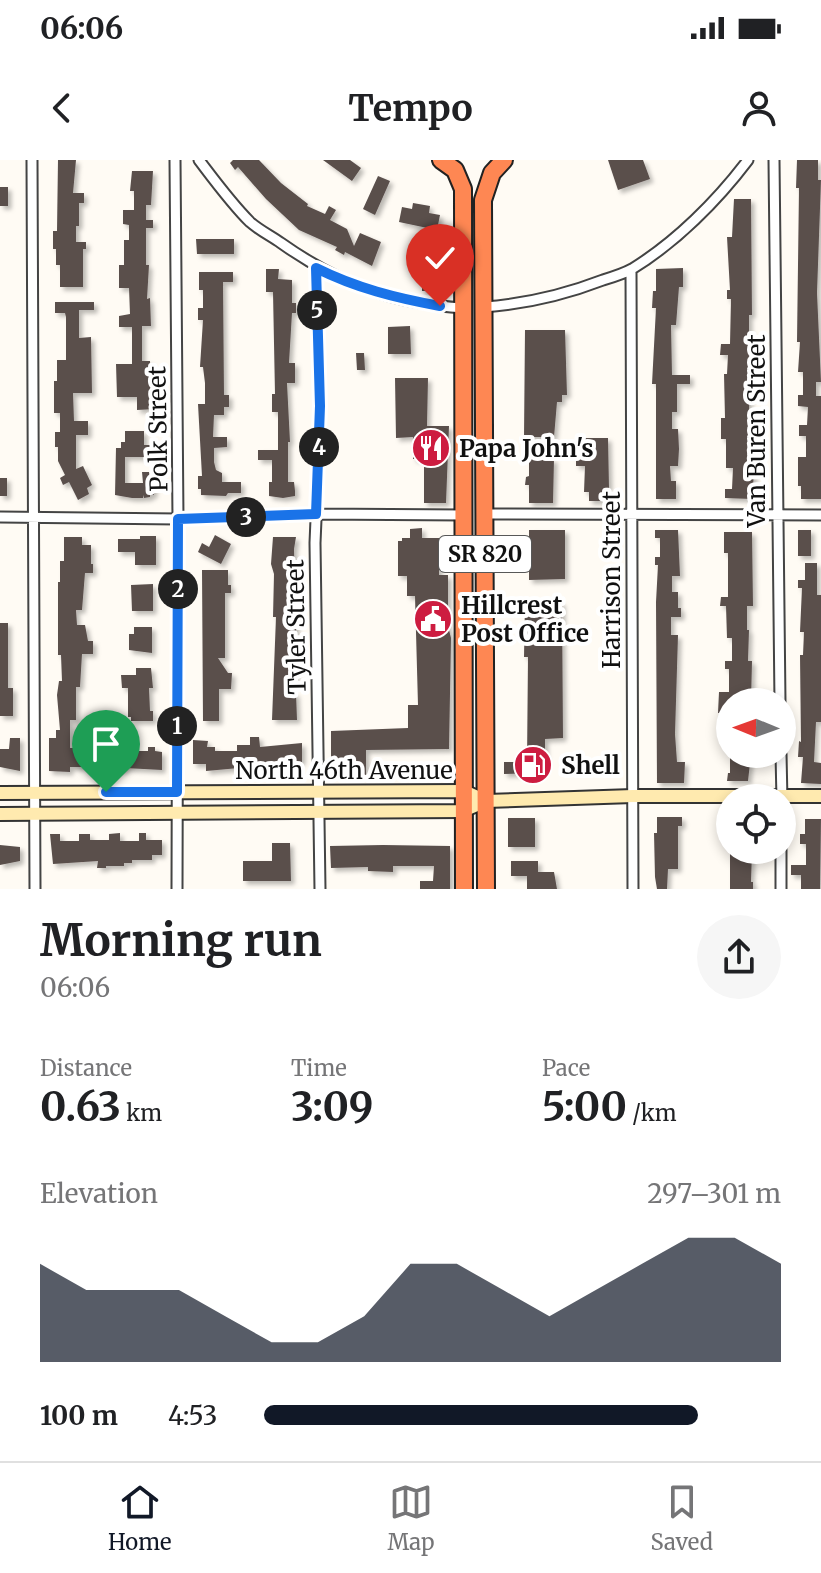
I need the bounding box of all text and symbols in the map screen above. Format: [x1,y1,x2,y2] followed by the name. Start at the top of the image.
[40,9,123,47] text: 06:06
[40,86,84,130] icon: back
[348,86,473,131] text: Tempo
[737,86,781,130] icon: person
[406,224,474,306] pin
[418,236,462,280] icon: check
[297,290,337,330] pin: 5
[311,296,323,324] text: 5
[741,334,772,529] street label: Van Buren Street
[141,365,175,492] street label: Polk Street
[299,427,339,467] pin: 4
[410,427,452,469] restaurant icon: Papa John's
[312,433,326,461] text: 4
[459,433,594,464] place label: Papa John's
[596,491,627,669] street label: Harrison Street
[226,497,266,537] pin: 3
[240,503,252,531] text: 3
[439,536,531,572] road number: SR 820
[279,558,313,695] street label: Tyler Street
[158,569,198,609] pin: 2
[172,575,184,603] text: 2
[461,590,589,649] place label: Hillcrest Post Office
[412,598,454,640] public building icon: Hillcrest Post Office
[716,688,796,768] north arrow
[716,688,796,864] map controls
[157,706,197,746] pin: 1
[72,710,140,792] pin
[172,712,182,740] text: 1
[84,722,128,766] icon: arrive
[512,744,554,786] fuel station icon: Shell
[561,750,620,781] place label: Shell
[235,755,453,786] street label: North 46th Avenue
[716,784,796,864] button: locate
[40,913,322,968] text: Morning run
[697,915,781,999] button: share
[40,971,110,1004] text: 06:06
[40,1054,132,1082] text: Distance
[291,1054,347,1082] text: Time
[542,1054,590,1082] text: Pace
[40,1082,121,1132] text: 0.63
[291,1082,374,1132] text: 3:09
[542,1082,627,1132] text: 5:00
[121,1099,162,1127] text: km
[627,1099,677,1127] text: /km
[40,1177,158,1210] text: Elevation
[647,1177,781,1210] text: 297–301 m
[40,1399,118,1432] text: 100 m
[168,1399,217,1432] text: 4:53
[108,1480,171,1556] tab: Home
[388,1480,434,1556] tab: Map
[651,1480,713,1556] tab: Saved

